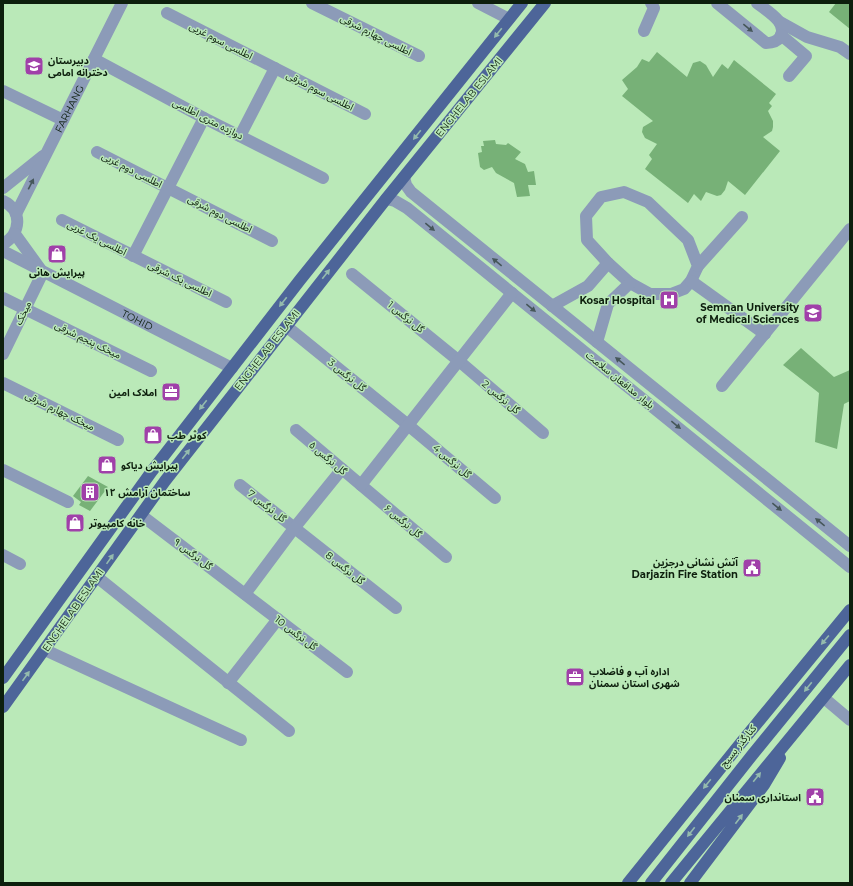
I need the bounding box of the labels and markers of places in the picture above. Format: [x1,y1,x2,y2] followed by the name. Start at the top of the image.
[48,54,108,79] place label: دبیرستان دخترانه امامی
[23,55,45,77] school or university icon: دبیرستان دخترانه امامی
[46,243,68,265] shop icon: پیرایش هانی
[29,266,85,279] place label: پیرایش هانی
[658,289,680,311] hospital icon: Kosar Hospital
[579,294,655,307] place label: Kosar Hospital
[696,301,800,326] place label: Semnan University of Medical Sciences
[802,302,824,324] school or university icon: Semnan University of Medical Sciences
[160,381,182,403] office icon: املاک امین
[109,386,157,399] place label: املاک امین
[142,424,164,446] shop icon: کوثر طب
[167,429,207,442] place label: کوثر طب
[96,454,118,476] shop icon: پیرایش دیاکو
[121,459,178,472] place label: پیرایش دیاکو
[79,481,101,503] building icon: ساختمان آرامش ۱۲
[104,486,191,499] place label: ساختمان آرامش ۱۲
[64,512,86,534] shop icon: خانه کامپیوتر
[88,517,146,530] place label: خانه کامپیوتر
[632,556,739,581] place label: آتش نشانی درجزین Darjazin Fire Station
[741,557,763,579] public building icon: آتش نشانی درجزین Darjazin Fire Station
[589,665,680,690] place label: اداره آب و فاضلاب شهری استان سمنان
[564,666,586,688] office icon: اداره آب و فاضلاب شهری استان سمنان
[804,786,826,808] public building icon: استانداری سمنان
[725,791,801,804] place label: استانداری سمنان

